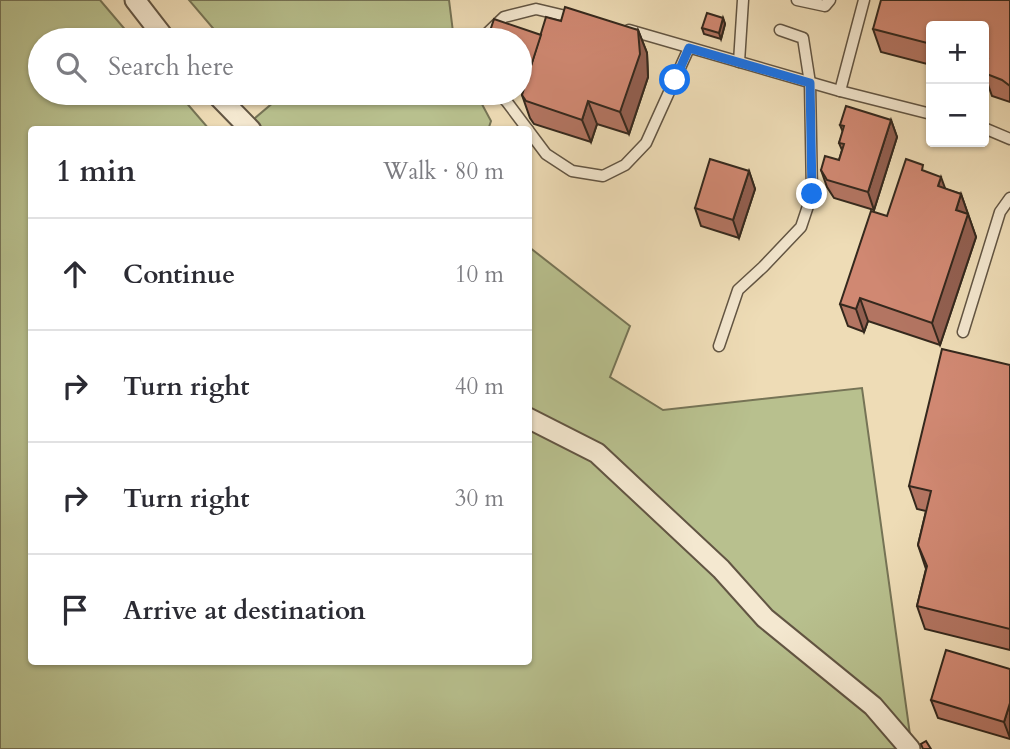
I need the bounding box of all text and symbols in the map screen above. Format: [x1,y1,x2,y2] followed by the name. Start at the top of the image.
[926,21,989,147] map controls
[926,21,989,84] button: +
[28,28,532,105] search box
[52,48,90,86] icon: search
[108,49,234,84] text: Search here
[659,64,690,95] route start
[926,84,989,147] button: −
[56,151,136,192] text: 1 min
[383,156,504,187] text: Walk · 80 m
[796,178,827,209] route end
[56,255,94,293] icon: ahead
[123,257,235,292] text: Continue
[455,259,504,290] text: 10 m
[56,367,94,405] icon: right
[123,369,250,404] text: Turn right
[455,371,504,402] text: 40 m
[56,479,94,517] icon: right
[123,481,250,516] text: Turn right
[455,483,504,514] text: 30 m
[56,591,94,629] icon: arrive
[123,593,366,628] text: Arrive at destination

